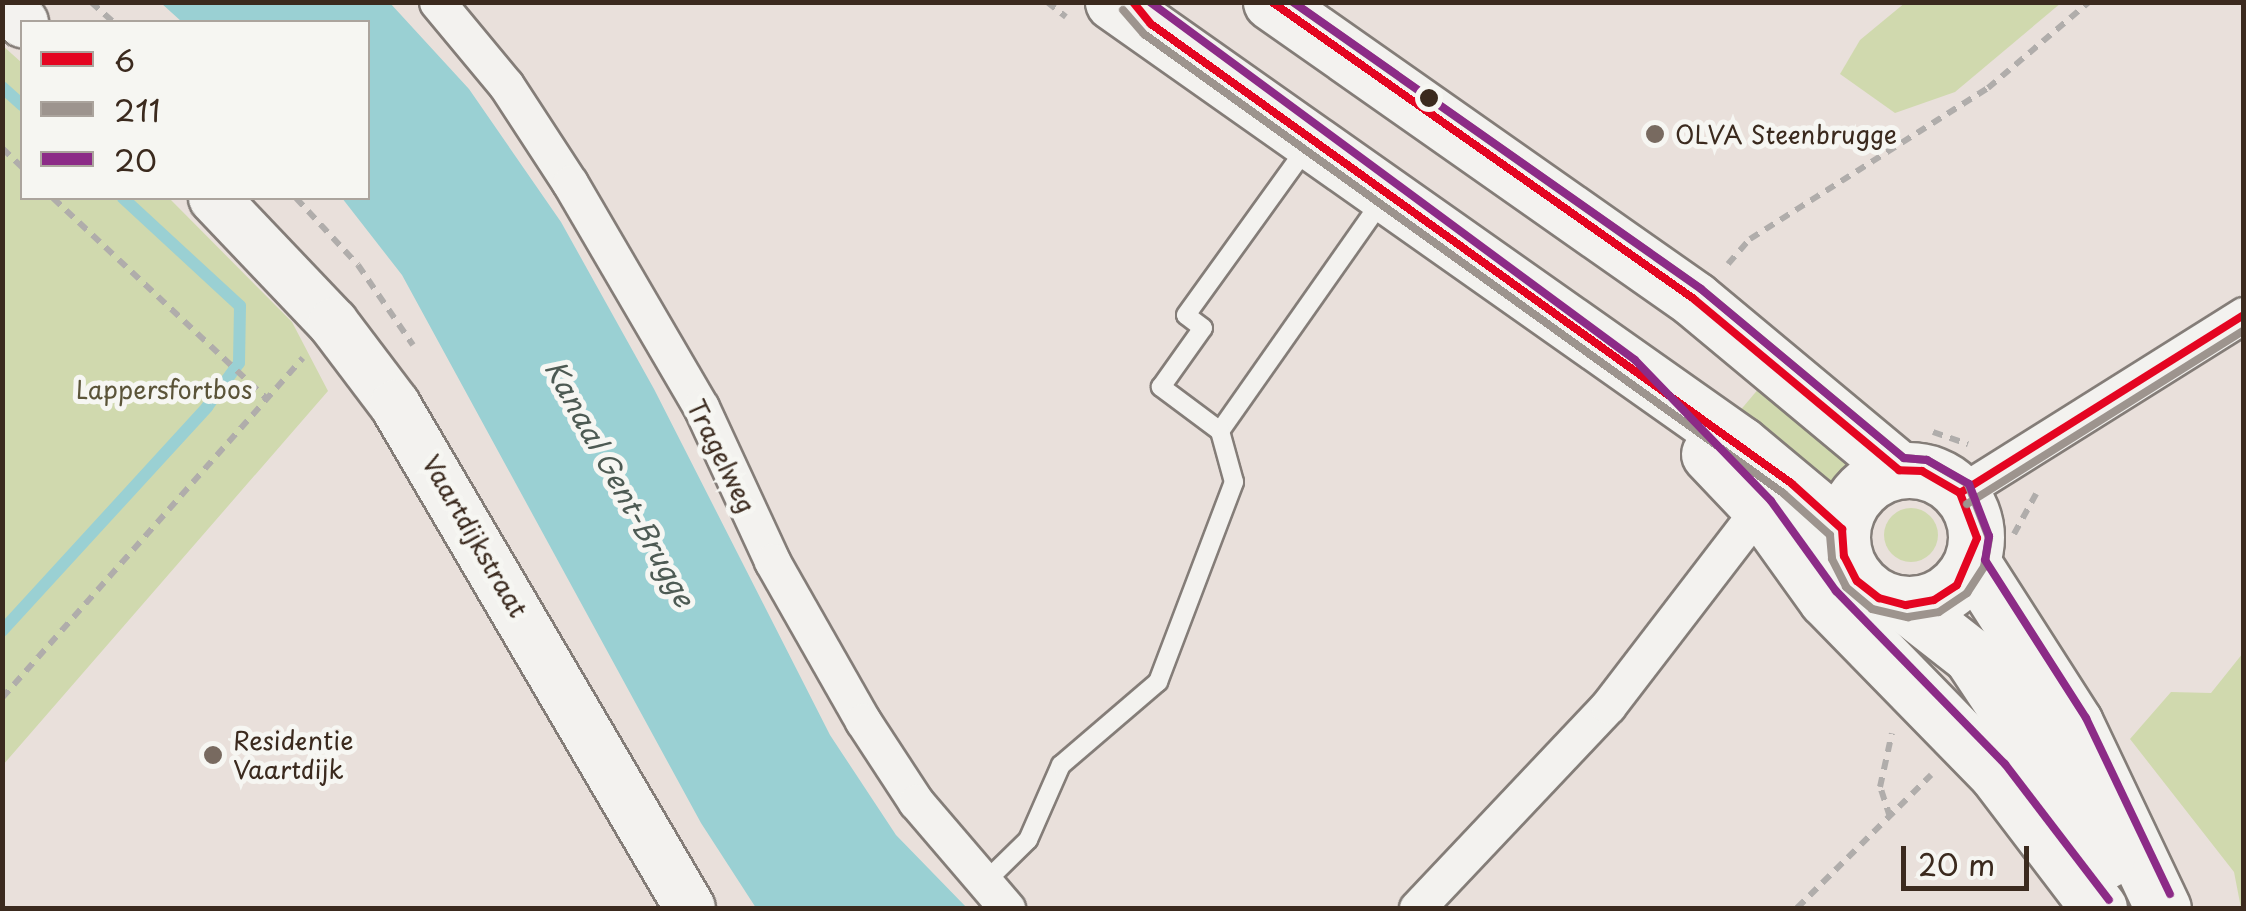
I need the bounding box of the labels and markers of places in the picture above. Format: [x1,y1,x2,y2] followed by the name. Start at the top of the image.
[1419,88,1439,108] unlabelled marker
[1675,119,1898,149] place label: OLVA Steenbrugge
[1644,123,1666,145] marker: OLVA Steenbrugge
[233,726,354,785] place label: Residentie Vaartdijk
[202,744,224,766] marker: Residentie Vaartdijk

